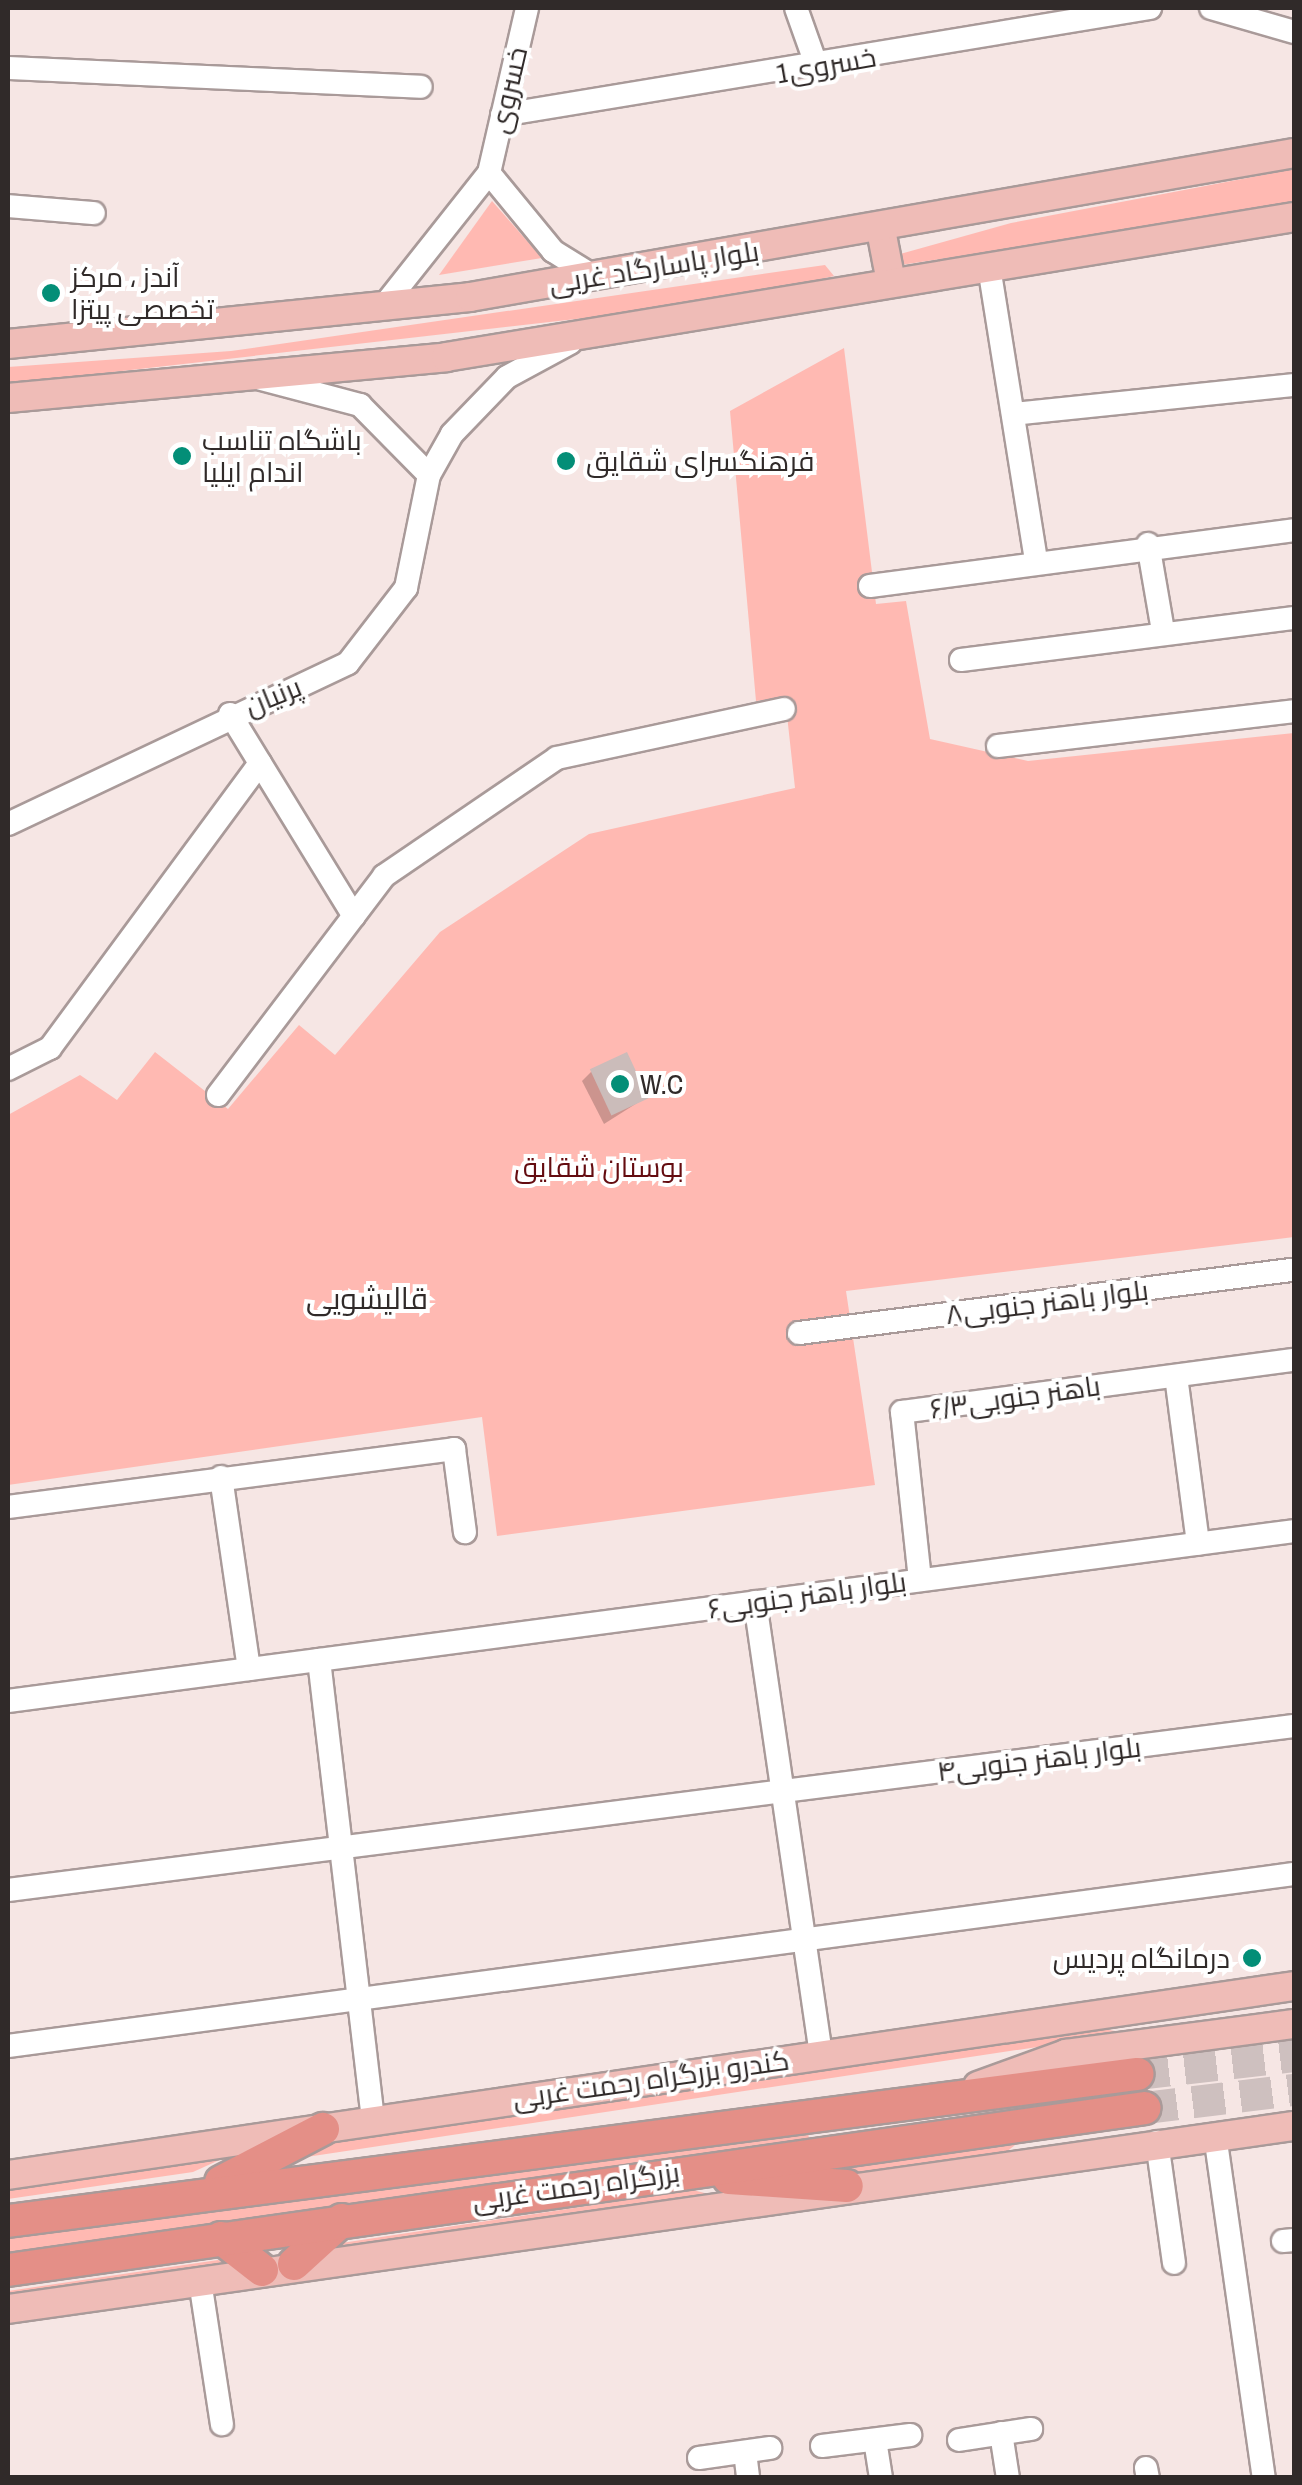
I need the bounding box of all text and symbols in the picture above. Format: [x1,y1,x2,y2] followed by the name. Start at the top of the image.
[774,40,878,90] street label: خسروى1
[482,43,534,137] street label: خسروى
[547,234,761,300] street label: بلوار پاسارگاد غربی
[71,260,214,326] place label: آندز ، مرکز تخصصی پیتزا
[40,282,62,304] marker: آندز ، مرکز تخصصی پیتزا
[202,423,362,489] place label: باشگاه تناسب اندام ایلیا
[586,444,815,478] place label: فرهنگسرای شقایق
[171,445,193,467] marker: باشگاه تناسب اندام ایلیا
[555,450,577,472] marker: فرهنگسرای شقایق
[240,669,306,723] street label: پرنیان
[640,1067,683,1101] place label: W.C
[609,1073,631,1095] marker: W.C
[514,1150,684,1184] park label: بوستان شقایق
[944,1273,1150,1331] street label: ۸بلوار باهنر جنوبی
[306,1280,428,1316] district label: قالیشویی
[928,1368,1102,1426] street label: ۶/۳باهنر جنوبی
[706,1564,908,1626] street label: بلوار باهنر جنوبی۶
[935,1730,1143,1788] street label: بلوار باهنر جنوبی۴
[1053,1941,1230,1975] place label: درمانگاه پردیس
[1239,1945,1265,1971] marker: درمانگاه پردیس
[511,2043,791,2115] street label: کندرو بزرگراه رحمت غربی
[470,2155,682,2217] street label: بزرگراه رحمت غربی

